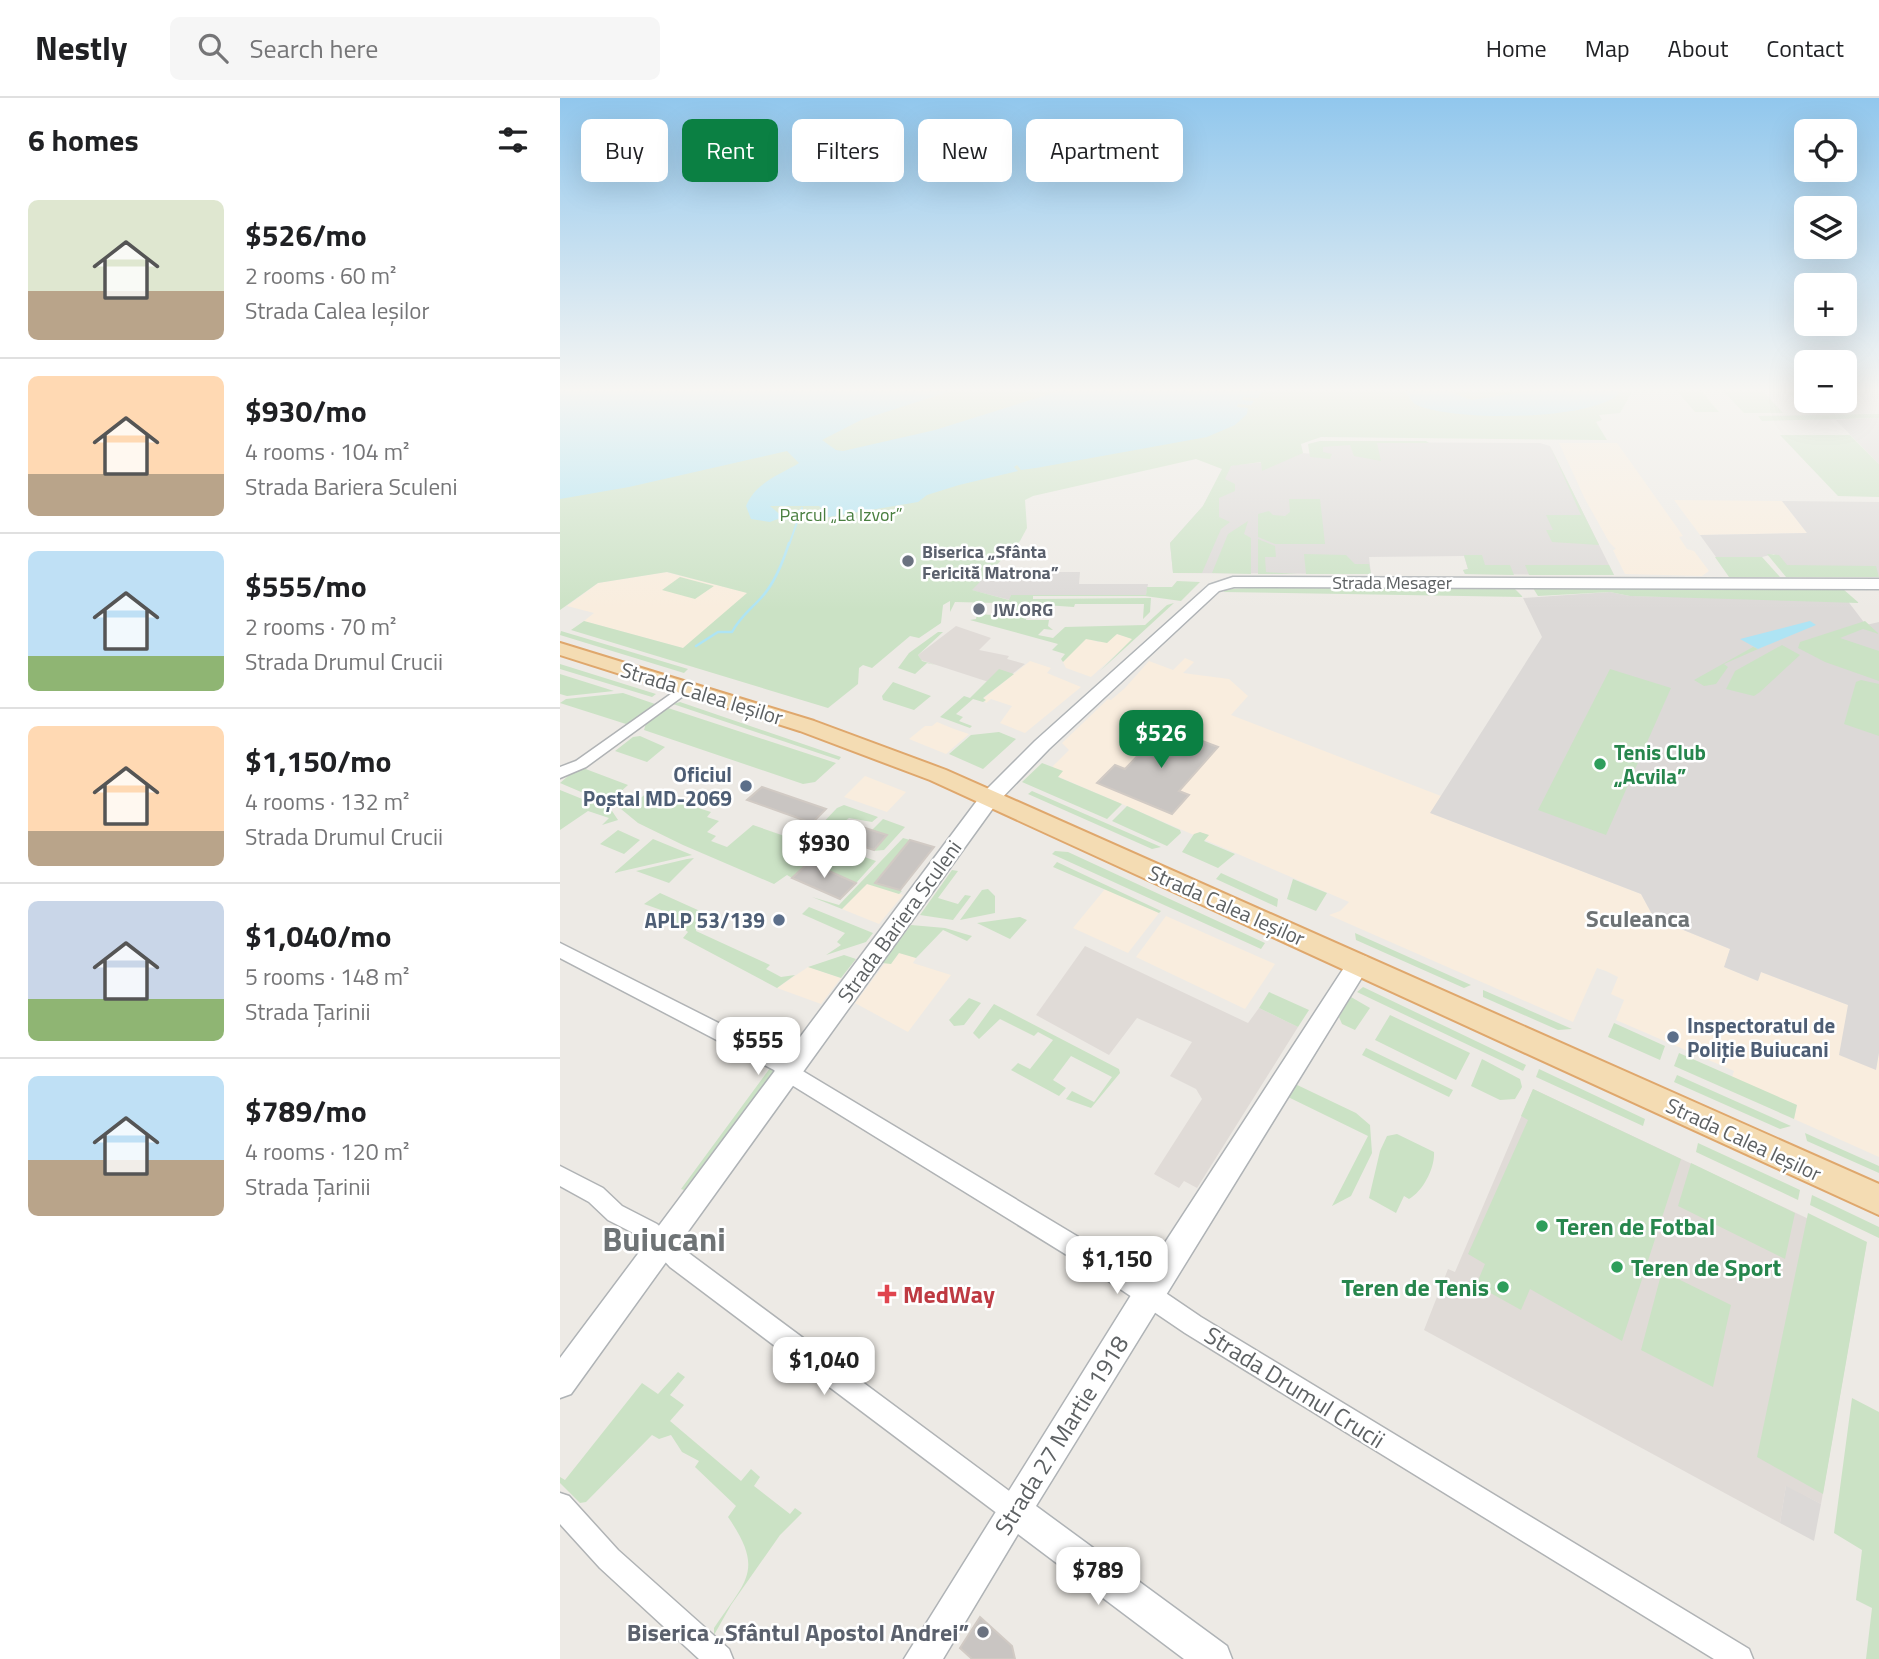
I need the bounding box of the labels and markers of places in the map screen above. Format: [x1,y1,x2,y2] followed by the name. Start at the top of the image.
[922,538,1059,586] place label: Biserica „Sfânta Fericită Matrona”
[900,553,916,569] marker: Biserica „Sfânta Fericită Matrona”
[993,596,1053,623] place label: JW.ORG
[971,601,987,617] marker: JW.ORG
[1120,710,1202,770] pin: $526
[1613,736,1706,792] place label: Tenis Club „Acvila”
[1592,756,1608,772] marker: Tenis Club „Acvila”
[583,758,732,814] place label: Oficiul Poștal MD-2069
[738,778,754,794] marker: Oficiul Poștal MD-2069
[783,820,865,880] pin: $930
[645,904,765,936] place label: APLP 53/139
[771,912,787,928] marker: APLP 53/139
[1687,1009,1835,1065] place label: Inspectoratul de Poliție Buiucani
[717,1018,799,1077] pin: $555
[1665,1029,1681,1045] marker: Inspectoratul de Poliție Buiucani
[1556,1208,1715,1244] place label: Teren de Fotbal
[1534,1218,1550,1234] marker: Teren de Fotbal
[1060,1236,1174,1296] pin: $1,150
[1631,1249,1781,1285] place label: Teren de Sport
[1609,1259,1625,1275] marker: Teren de Sport
[1341,1269,1489,1305] place label: Teren de Tenis
[903,1276,995,1312] place label: MedWay
[1495,1279,1511,1295] marker: Teren de Tenis
[877,1284,897,1304] marker: MedWay
[767,1338,881,1397] pin: $1,040
[1057,1548,1139,1607] pin: $789
[627,1614,969,1650] place label: Biserica „Sfântul Apostol Andrei”
[975,1624,991,1640] marker: Biserica „Sfântul Apostol Andrei”

